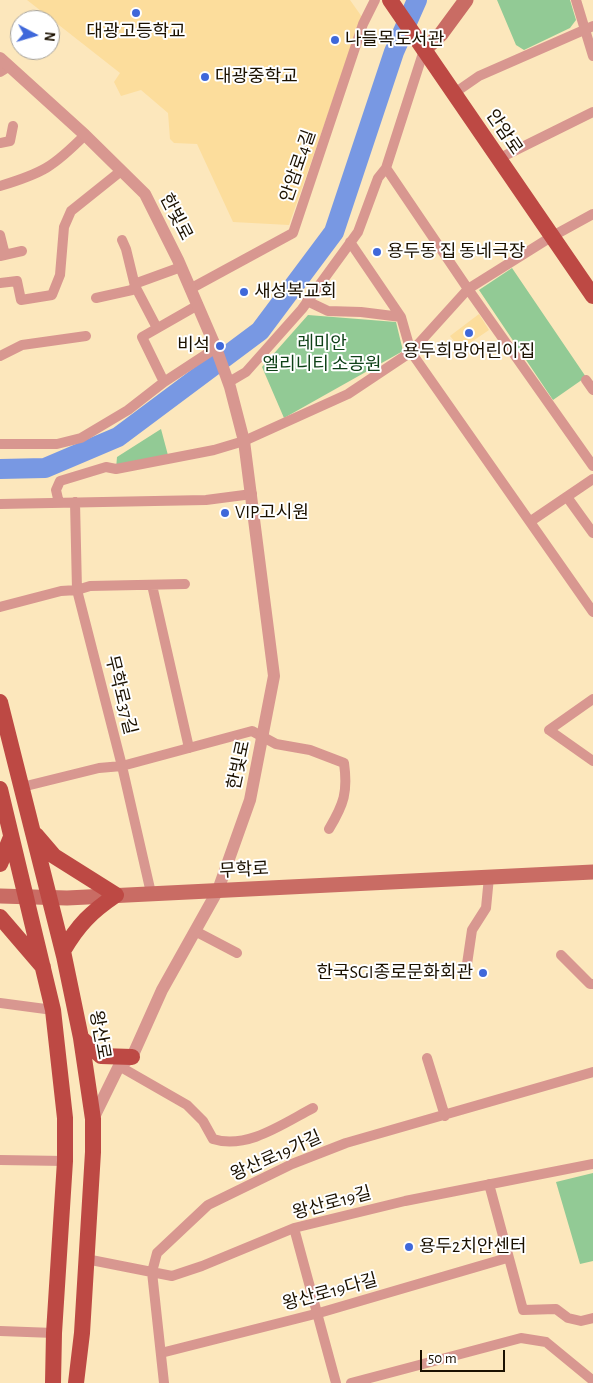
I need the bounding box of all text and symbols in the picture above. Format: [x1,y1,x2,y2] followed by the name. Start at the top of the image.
[130,7,142,19] marker: 대광고등학교
[10,10,60,60] north arrow
[86,21,186,43] place label: 대광고등학교
[345,29,444,51] place label: 나들목도서관
[41,31,56,42] text: N
[329,34,341,46] marker: 나들목도서관
[215,66,298,88] place label: 대광중학교
[199,71,211,83] marker: 대광중학교
[481,105,527,159] street label: 안암로
[276,127,320,205] street label: 안암로4길
[155,190,197,244] street label: 한빛로
[387,241,525,263] place label: 용두동 집 동네극장
[371,246,383,258] marker: 용두동 집 동네극장
[254,281,337,303] place label: 새성복교회
[238,286,250,298] marker: 새성복교회
[463,327,475,339] marker: 용두희망어린이집
[263,333,381,376] park label: 레미안 엘리니티 소공원
[177,335,210,357] place label: 비석
[214,340,226,352] marker: 비석
[403,341,535,363] place label: 용두희망어린이집
[235,502,309,524] place label: VIP고시원
[219,507,231,519] marker: VIP고시원
[101,653,141,737] street label: 무학로37길
[223,738,255,792] street label: 한빛로
[219,858,269,882] street label: 무학로
[316,962,473,984] place label: 한국SGI종로문화회관
[477,967,489,979] marker: 한국SGI종로문화회관
[85,1009,115,1061] street label: 왕산로
[227,1126,325,1186] street label: 왕산로19가길
[290,1182,374,1224] street label: 왕산로19길
[419,1236,527,1258] place label: 용두2치안센터
[403,1241,415,1253] marker: 용두2치안센터
[280,1269,380,1315] street label: 왕산로19다길
[423,1340,508,1372] scale bar
[428,1351,457,1366] text: 50 m

